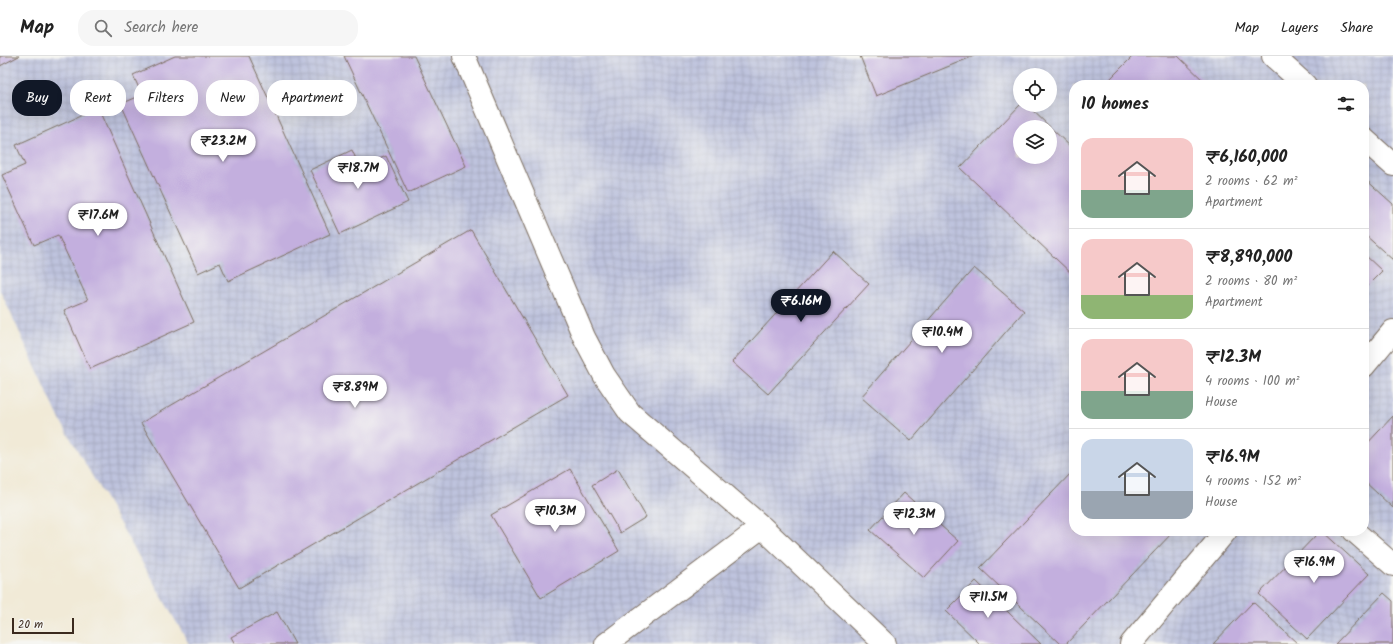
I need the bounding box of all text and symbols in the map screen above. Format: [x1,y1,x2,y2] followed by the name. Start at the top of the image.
[78,10,358,46] search box
[20,13,54,43] text: Map
[124,16,198,40] text: Search here
[92,17,114,39] icon: search
[1235,17,1259,39] text: Map
[1281,17,1319,39] text: Layers
[1341,17,1373,39] text: Share
[1013,68,1057,164] map controls
[1013,68,1057,112] button: locate
[12,80,62,116] chip: Buy
[70,80,126,116] chip: Rent
[134,80,198,116] chip: Filters
[206,80,259,116] chip: New
[267,80,357,116] chip: Apartment
[1081,91,1149,118] text: 10 homes
[1335,93,1357,115] icon: filters
[1013,120,1057,164] button: layers
[190,129,256,163] pin: ₹23.2M
[200,131,246,152] text: ₹23.2M
[1205,144,1287,171] text: ₹6,160,000
[1113,154,1161,202] icon: home
[325,156,391,190] pin: ₹18.7M
[337,158,379,179] text: ₹18.7M
[1205,171,1298,192] text: 2 rooms · 62 m²
[1205,192,1263,213] text: Apartment
[65,203,131,237] pin: ₹17.6M
[77,205,119,226] text: ₹17.6M
[1205,244,1292,271] text: ₹8,890,000
[1113,255,1161,303] icon: home
[1205,271,1297,292] text: 2 rooms · 80 m²
[768,289,834,323] pin: ₹6.16M
[780,291,822,312] text: ₹6.16M
[1205,292,1263,313] text: Apartment
[909,320,975,354] pin: ₹10.4M
[921,322,963,343] text: ₹10.4M
[1205,344,1261,371] text: ₹12.3M
[1113,355,1161,403] icon: home
[1205,371,1300,392] text: 4 rooms · 100 m²
[322,375,388,409] pin: ₹8.89M
[332,377,378,398] text: ₹8.89M
[1205,392,1237,413] text: House
[1205,444,1260,471] text: ₹16.9M
[1113,455,1161,503] icon: home
[1205,471,1301,492] text: 4 rooms · 152 m²
[1205,492,1237,513] text: House
[522,499,588,533] pin: ₹10.3M
[534,501,576,522] text: ₹10.3M
[881,502,947,536] pin: ₹12.3M
[893,504,935,525] text: ₹12.3M
[1281,550,1347,584] pin: ₹16.9M
[1293,552,1335,573] text: ₹16.9M
[955,585,1021,619] pin: ₹11.5M
[969,587,1007,608] text: ₹11.5M
[12,616,74,635] scale bar
[18,616,43,634] text: 20 m

